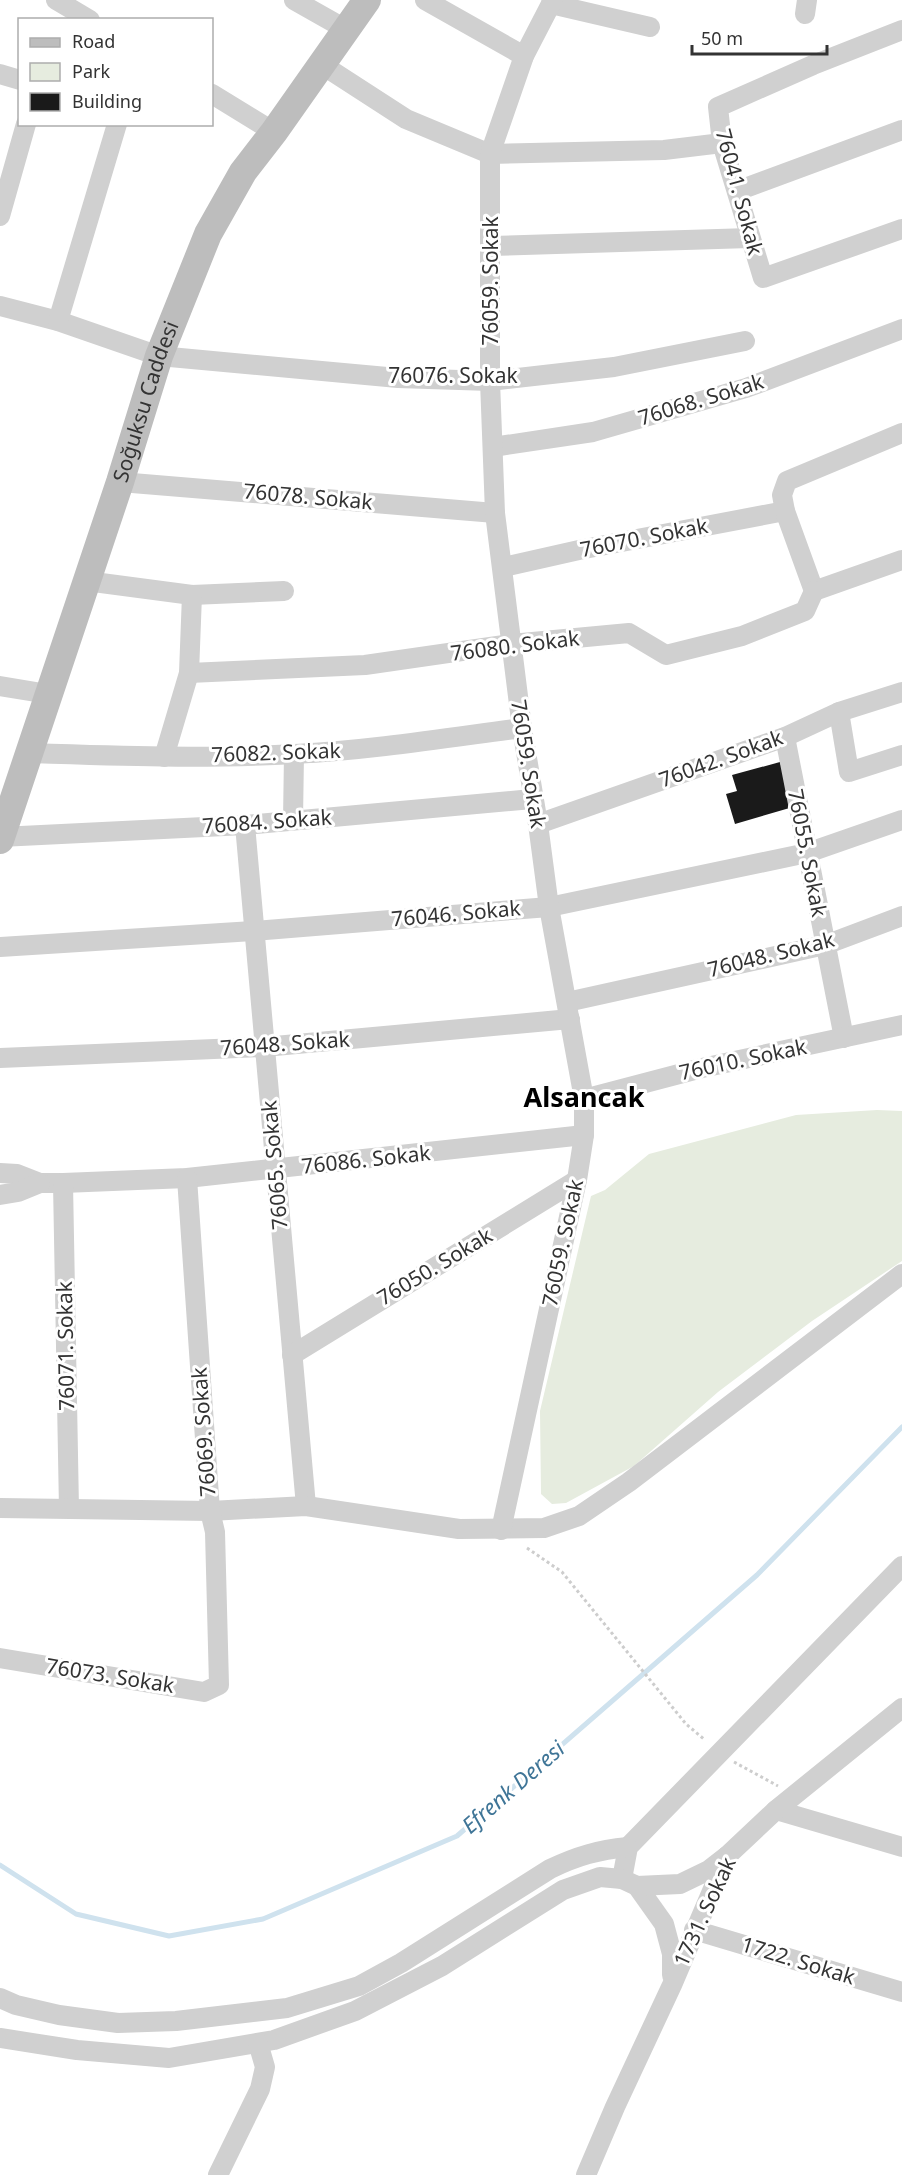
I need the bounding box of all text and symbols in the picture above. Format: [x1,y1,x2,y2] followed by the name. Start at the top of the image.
[18,18,213,126] legend
[692,18,827,56] scale bar
[701,26,743,50] text: 50 m
[72,29,115,53] text: Road
[72,59,110,83] text: Park
[72,89,142,113] text: Building
[710,126,770,259] street label: 76041. Sokak
[476,215,504,346] street label: 76059. Sokak
[106,316,185,486] street label: Soğuksu Caddesi
[388,361,519,389] street label: 76076. Sokak
[635,366,768,431] street label: 76068. Sokak
[242,476,375,516] street label: 76078. Sokak
[578,511,711,563] street label: 76070. Sokak
[449,623,582,667] street label: 76080. Sokak
[505,698,553,831] street label: 76059. Sokak
[655,722,787,793] street label: 76042. Sokak
[211,736,342,768] street label: 76082. Sokak
[782,787,834,920] street label: 76055. Sokak
[201,802,333,839] street label: 76084. Sokak
[390,893,522,933] street label: 76046. Sokak
[704,925,838,983] street label: 76048. Sokak
[219,1024,351,1061] street label: 76048. Sokak
[677,1032,810,1086] street label: 76010. Sokak
[524,1078,645,1115] district label: Alsancak
[254,1099,294,1231] street label: 76065. Sokak
[300,1138,433,1180] street label: 76086. Sokak
[535,1176,589,1309] street label: 76059. Sokak
[372,1220,498,1312] street label: 76050. Sokak
[50,1280,80,1411] street label: 76071. Sokak
[184,1366,221,1498] street label: 76069. Sokak
[44,1651,177,1699] street label: 76073. Sokak
[455,1733,570,1839] water label: Efrenk Deresi
[667,1852,742,1971] street label: 1731. Sokak
[738,1929,859,1991] street label: 1722. Sokak

